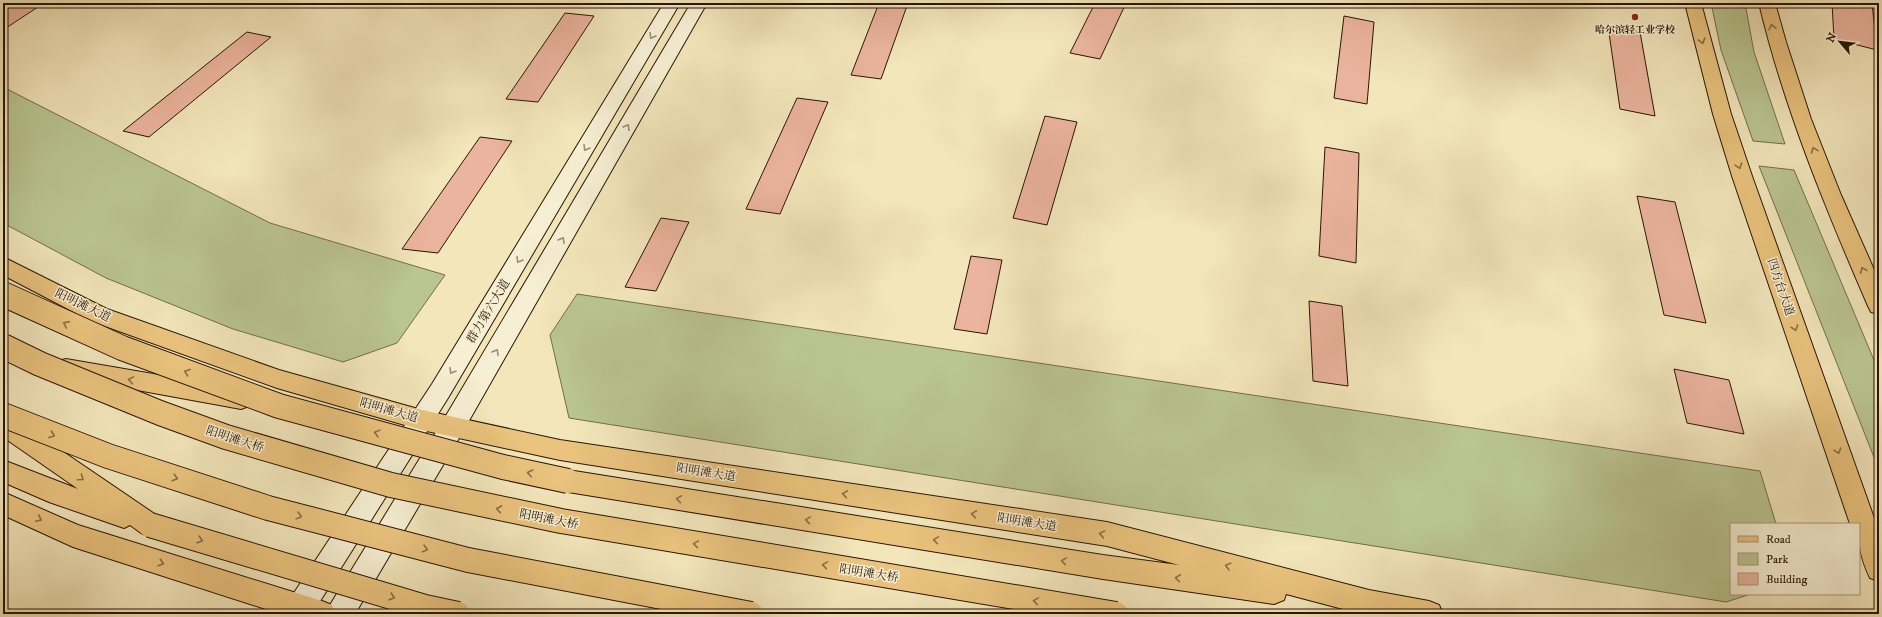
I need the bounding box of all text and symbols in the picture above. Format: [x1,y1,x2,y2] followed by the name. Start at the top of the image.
[1630,12,1640,22] marker: 哈尔滨轻工业学校
[1820,22,1860,62] north arrow
[1595,24,1675,36] place label: 哈尔滨轻工业学校
[1769,24,1777,30] one-way arrow
[1824,31,1840,45] text: N
[650,32,657,39] one-way arrow
[1697,37,1706,44] one-way arrow
[622,124,629,131] one-way arrow
[583,144,590,151] one-way arrow
[1811,147,1819,154] one-way arrow
[1734,162,1743,169] one-way arrow
[557,237,564,244] one-way arrow
[516,256,524,263] one-way arrow
[1764,256,1797,318] street label: 四方台大道
[1860,267,1868,274] one-way arrow
[463,277,513,346] street label: 群力第六大道
[53,286,113,325] street label: 阳明滩大道
[63,321,70,329] one-way arrow
[1790,324,1799,331] one-way arrow
[492,349,499,356] one-way arrow
[450,367,457,374] one-way arrow
[184,368,191,376] one-way arrow
[128,376,134,384] one-way arrow
[358,395,420,426] street label: 阳明滩大道
[204,423,266,456] street label: 阳明滩大桥
[374,429,380,437] one-way arrow
[49,430,56,438] one-way arrow
[1833,447,1842,454] one-way arrow
[675,460,737,485] street label: 阳明滩大道
[527,469,533,477] one-way arrow
[77,473,84,481] one-way arrow
[171,473,178,482] one-way arrow
[842,490,848,499] one-way arrow
[676,495,682,504] one-way arrow
[496,505,503,514] one-way arrow
[518,506,580,533] street label: 阳明滩大桥
[971,510,977,519] one-way arrow
[996,510,1058,535] street label: 阳明滩大道
[295,511,302,520] one-way arrow
[34,514,42,522] one-way arrow
[804,516,811,525] one-way arrow
[1730,523,1860,595] legend
[1099,530,1105,539] one-way arrow
[1766,532,1791,547] text: Road
[197,535,204,544] one-way arrow
[933,537,939,545] one-way arrow
[693,540,699,549] one-way arrow
[421,544,428,553] one-way arrow
[1766,552,1788,567] text: Park
[1061,557,1067,566] one-way arrow
[157,559,164,567] one-way arrow
[821,561,828,570] one-way arrow
[838,561,900,586] street label: 阳明滩大桥
[1225,563,1231,571] one-way arrow
[1766,572,1807,587] text: Building
[1175,573,1181,582] one-way arrow
[388,592,395,601] one-way arrow
[1033,597,1039,605] one-way arrow

